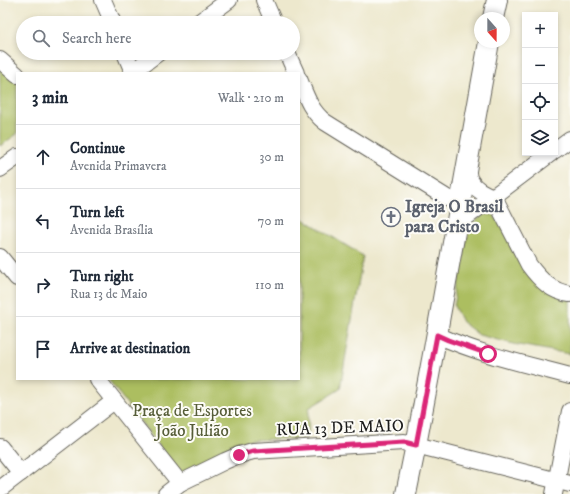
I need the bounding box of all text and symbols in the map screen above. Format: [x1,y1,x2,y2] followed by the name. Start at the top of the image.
[474,12,510,48] north arrow
[522,12,558,156] map controls
[522,12,558,48] button: +
[16,16,300,60] search box
[30,27,52,49] icon: search
[62,29,131,48] text: Search here
[522,48,558,84] button: −
[522,84,558,120] button: locate
[32,87,68,109] text: 3 min
[218,90,284,106] text: Walk · 210 m
[522,120,558,156] button: layers
[70,139,125,158] text: Continue
[32,146,54,168] icon: ahead
[260,149,284,165] text: 30 m
[70,158,166,174] text: Avenida Primavera
[404,196,505,238] place label: Igreja O Brasil para Cristo
[70,203,124,222] text: Turn left
[380,206,402,228] church icon: Igreja O Brasil para Cristo
[32,210,54,232] icon: left
[258,213,284,229] text: 70 m
[70,222,153,238] text: Avenida Brasília
[70,267,133,286] text: Turn right
[32,274,54,296] icon: right
[255,277,284,293] text: 110 m
[70,286,147,302] text: Rua 13 de Maio
[32,338,54,360] icon: arrive
[70,339,190,358] text: Arrive at destination
[479,345,497,363] route start
[132,400,252,442] park label: Praça de Esportes João Julião
[276,415,404,441] street label: RUA 13 DE MAIO
[230,446,248,464] route end

